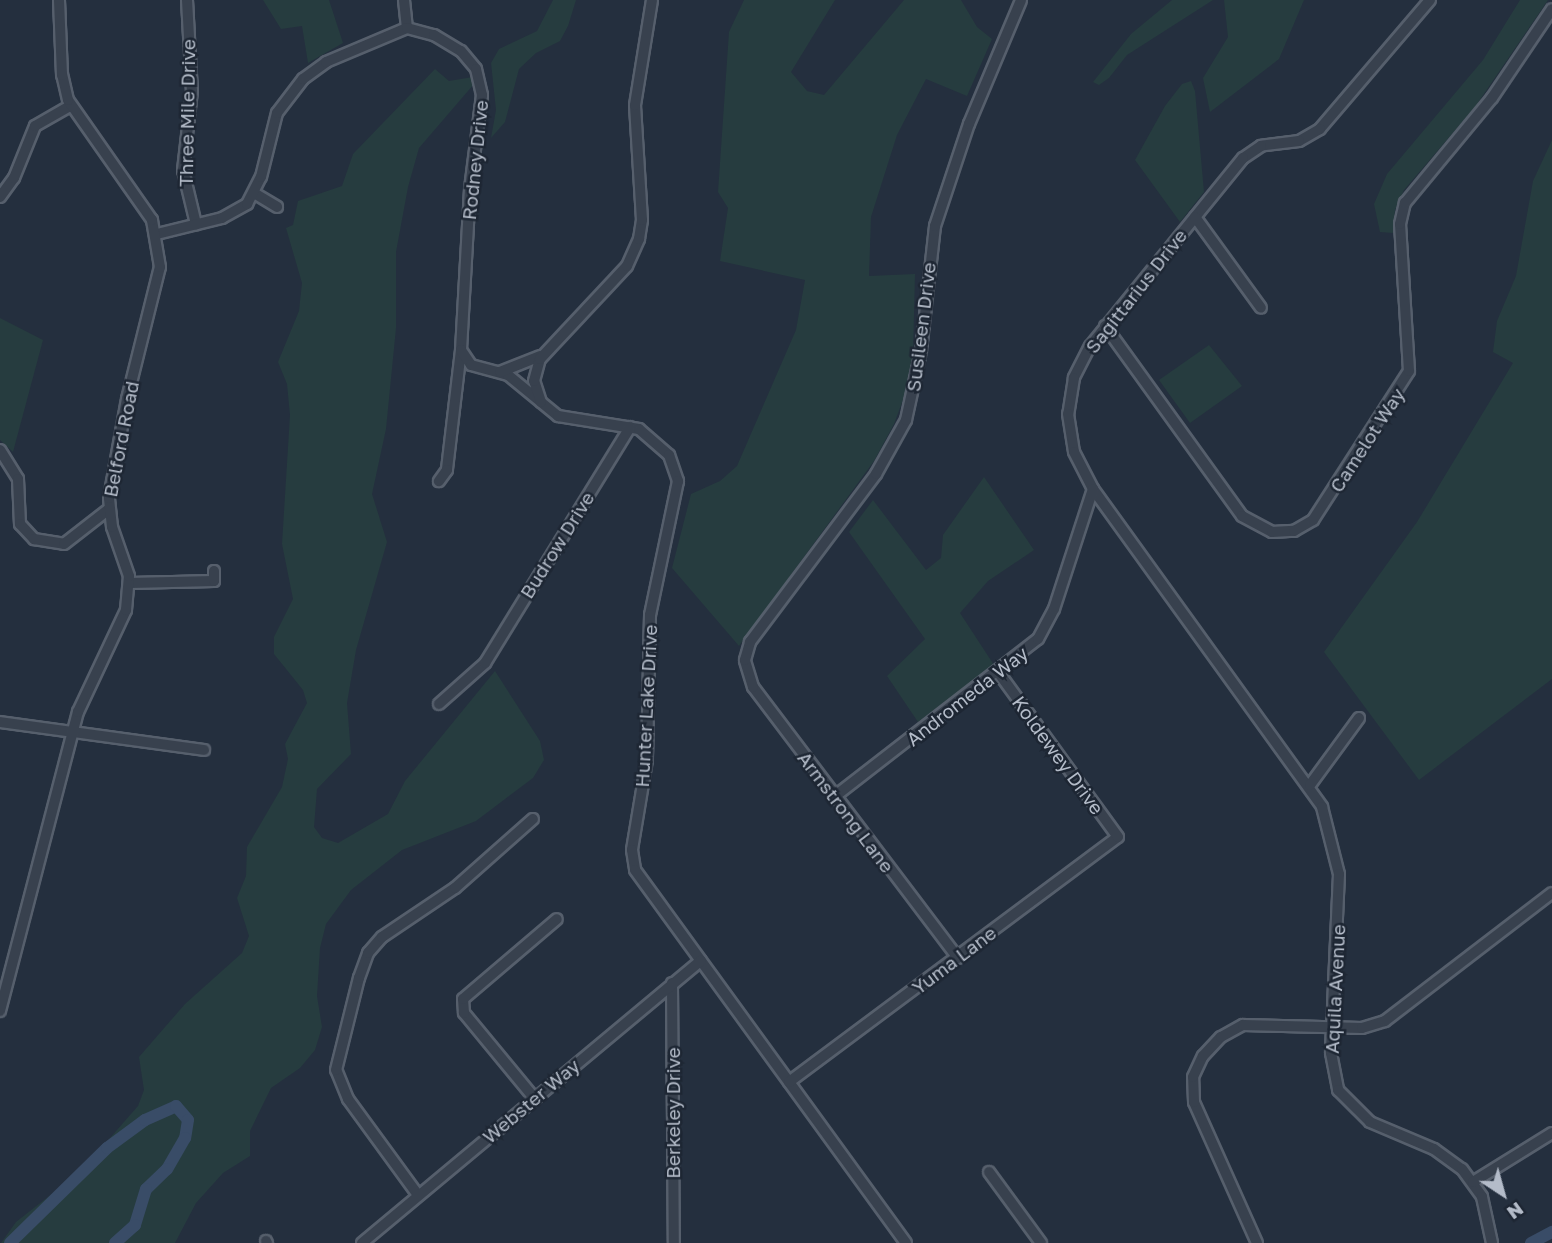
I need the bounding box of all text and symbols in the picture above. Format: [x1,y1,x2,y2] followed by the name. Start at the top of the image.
[174,39,200,187] street label: Three Mile Drive
[457,99,493,221] street label: Rodney Drive
[1080,224,1192,358] street label: Sagittarius Drive
[902,261,940,393] street label: Susileen Drive
[99,379,143,499] street label: Belford Road
[1325,384,1409,496] street label: Camelot Way
[515,487,599,603] street label: Budrow Drive
[630,624,662,788] street label: Hunter Lake Drive
[902,641,1032,751] street label: Andromeda Way
[1007,691,1109,819] street label: Koldewey Drive
[793,747,899,877] street label: Armstrong Lane
[907,921,1001,999] street label: Yuma Lane
[1320,924,1350,1054] street label: Aquila Avenue
[662,1047,684,1179] street label: Berkeley Drive
[478,1054,584,1148] street label: Webster Way
[1468,1159,1538,1229] north arrow
[1503,1198,1528,1225] text: N

